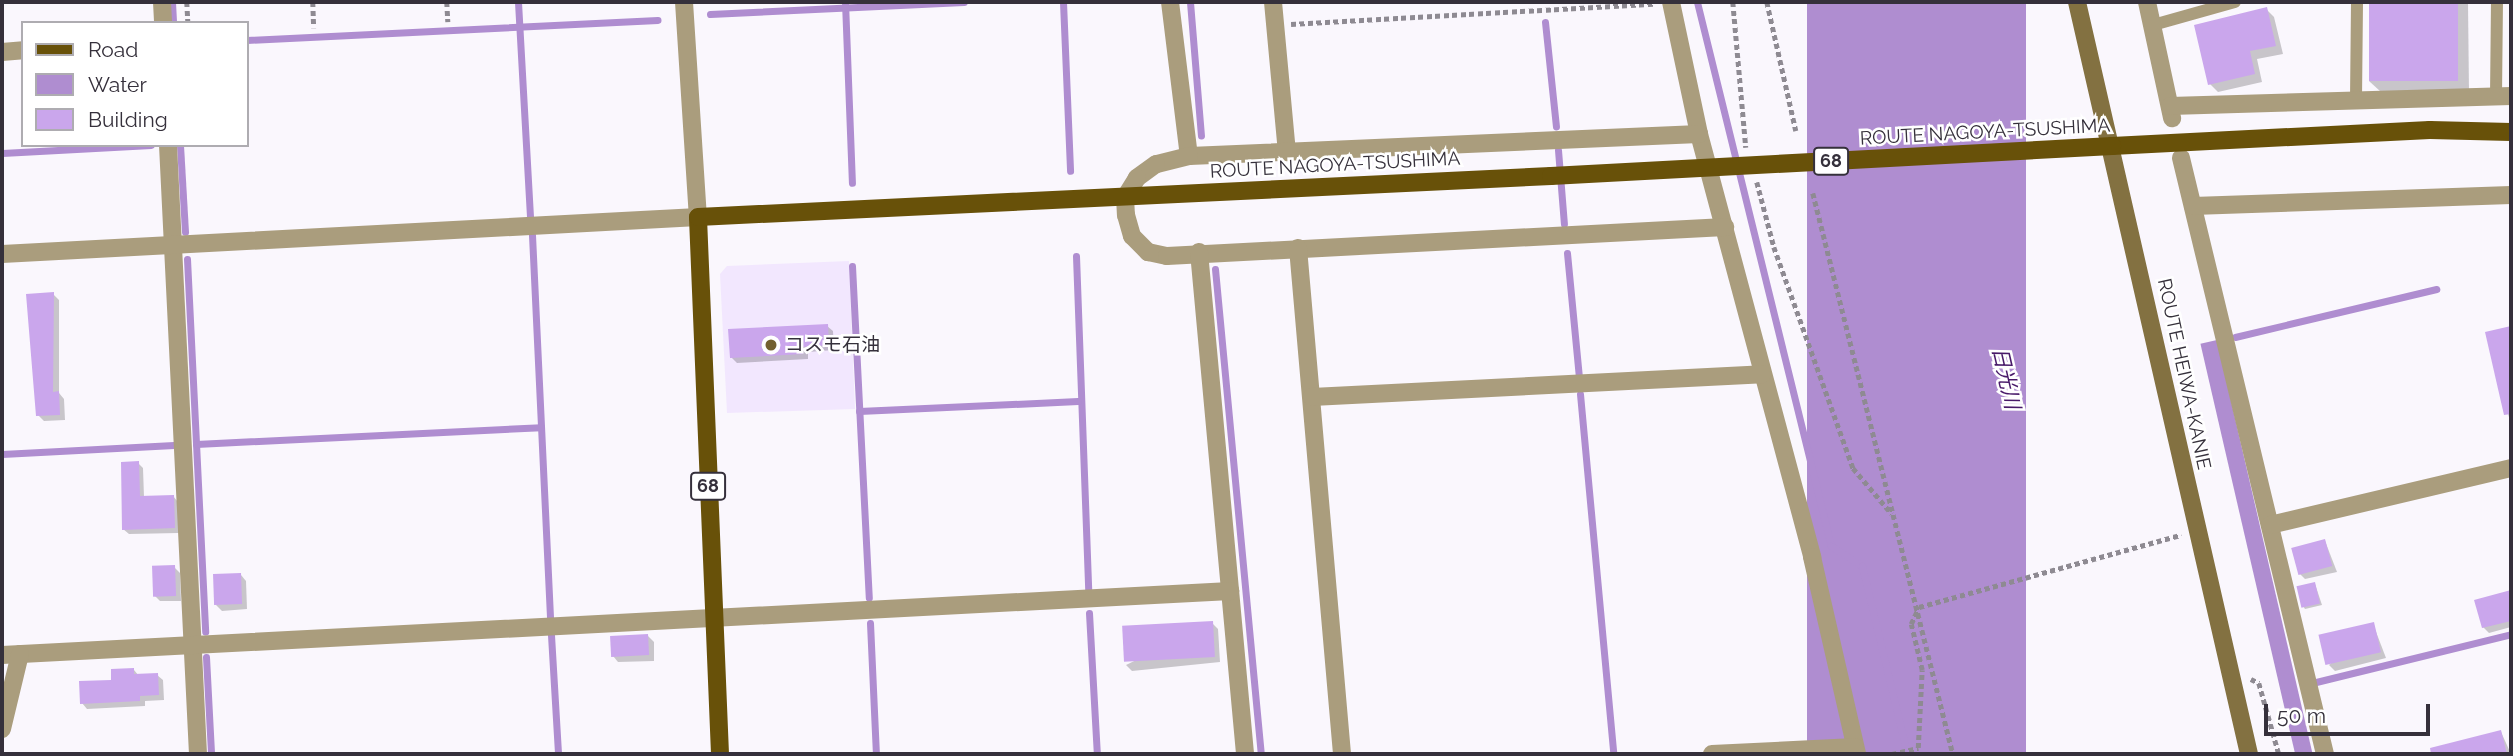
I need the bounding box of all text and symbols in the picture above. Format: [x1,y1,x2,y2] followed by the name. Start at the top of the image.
[21,21,248,147] legend
[88,37,138,62] text: Road
[88,72,147,97] text: Water
[88,107,168,132] text: Building
[1859,114,2111,150] street label: ROUTE NAGOYA-TSUSHIMA
[1812,146,1850,176] road number: 68
[1209,147,1461,183] street label: ROUTE NAGOYA-TSUSHIMA
[2153,276,2215,472] street label: ROUTE HEIWA-KANIE
[785,334,880,356] place label: コスモ石油
[763,337,779,353] marker: コスモ石油
[1987,344,2025,412] water label: 日光川
[689,472,727,500] road number: 68
[2268,690,2434,734] scale bar
[2277,703,2326,728] text: 50 m

